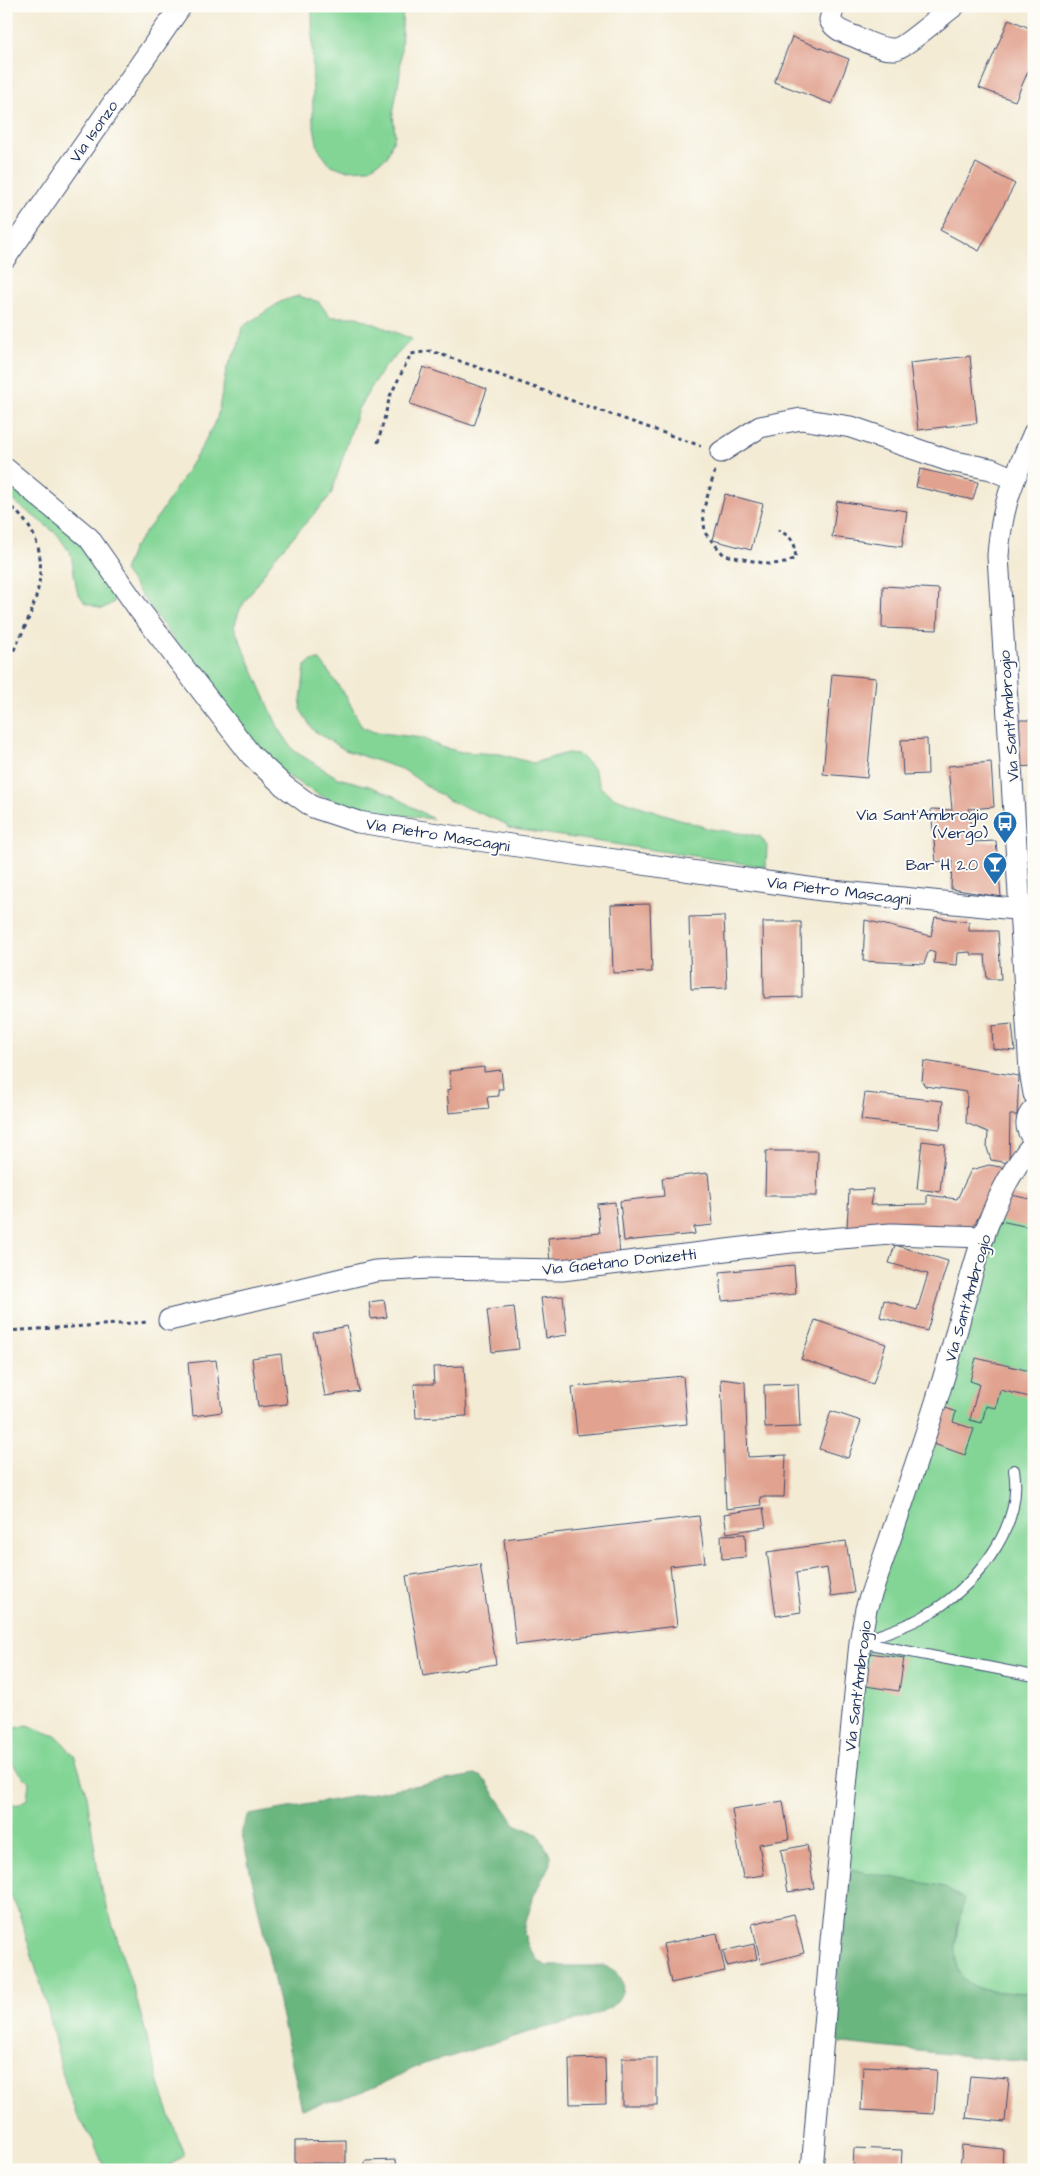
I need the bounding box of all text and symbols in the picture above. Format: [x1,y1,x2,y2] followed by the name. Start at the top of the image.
[64,96,123,167] street label: Via Isonzo
[993,649,1026,782] street label: Via Sant'Ambrogio
[856,804,988,845] place label: Via Sant'Ambrogio (Vergo)
[992,810,1018,844] bus stop icon: Via Sant'Ambrogio (Vergo)
[364,813,512,858] street label: Via Pietro Mascagni
[982,851,1008,885] bar icon: Bar H 2.0
[906,854,978,876] place label: Bar H 2.0
[765,871,913,912] street label: Via Pietro Mascagni
[939,1232,998,1365] street label: Via Sant'Ambrogio
[541,1243,698,1281] street label: Via Gaetano Donizetti
[839,1619,878,1753] street label: Via Sant'Ambrogio

